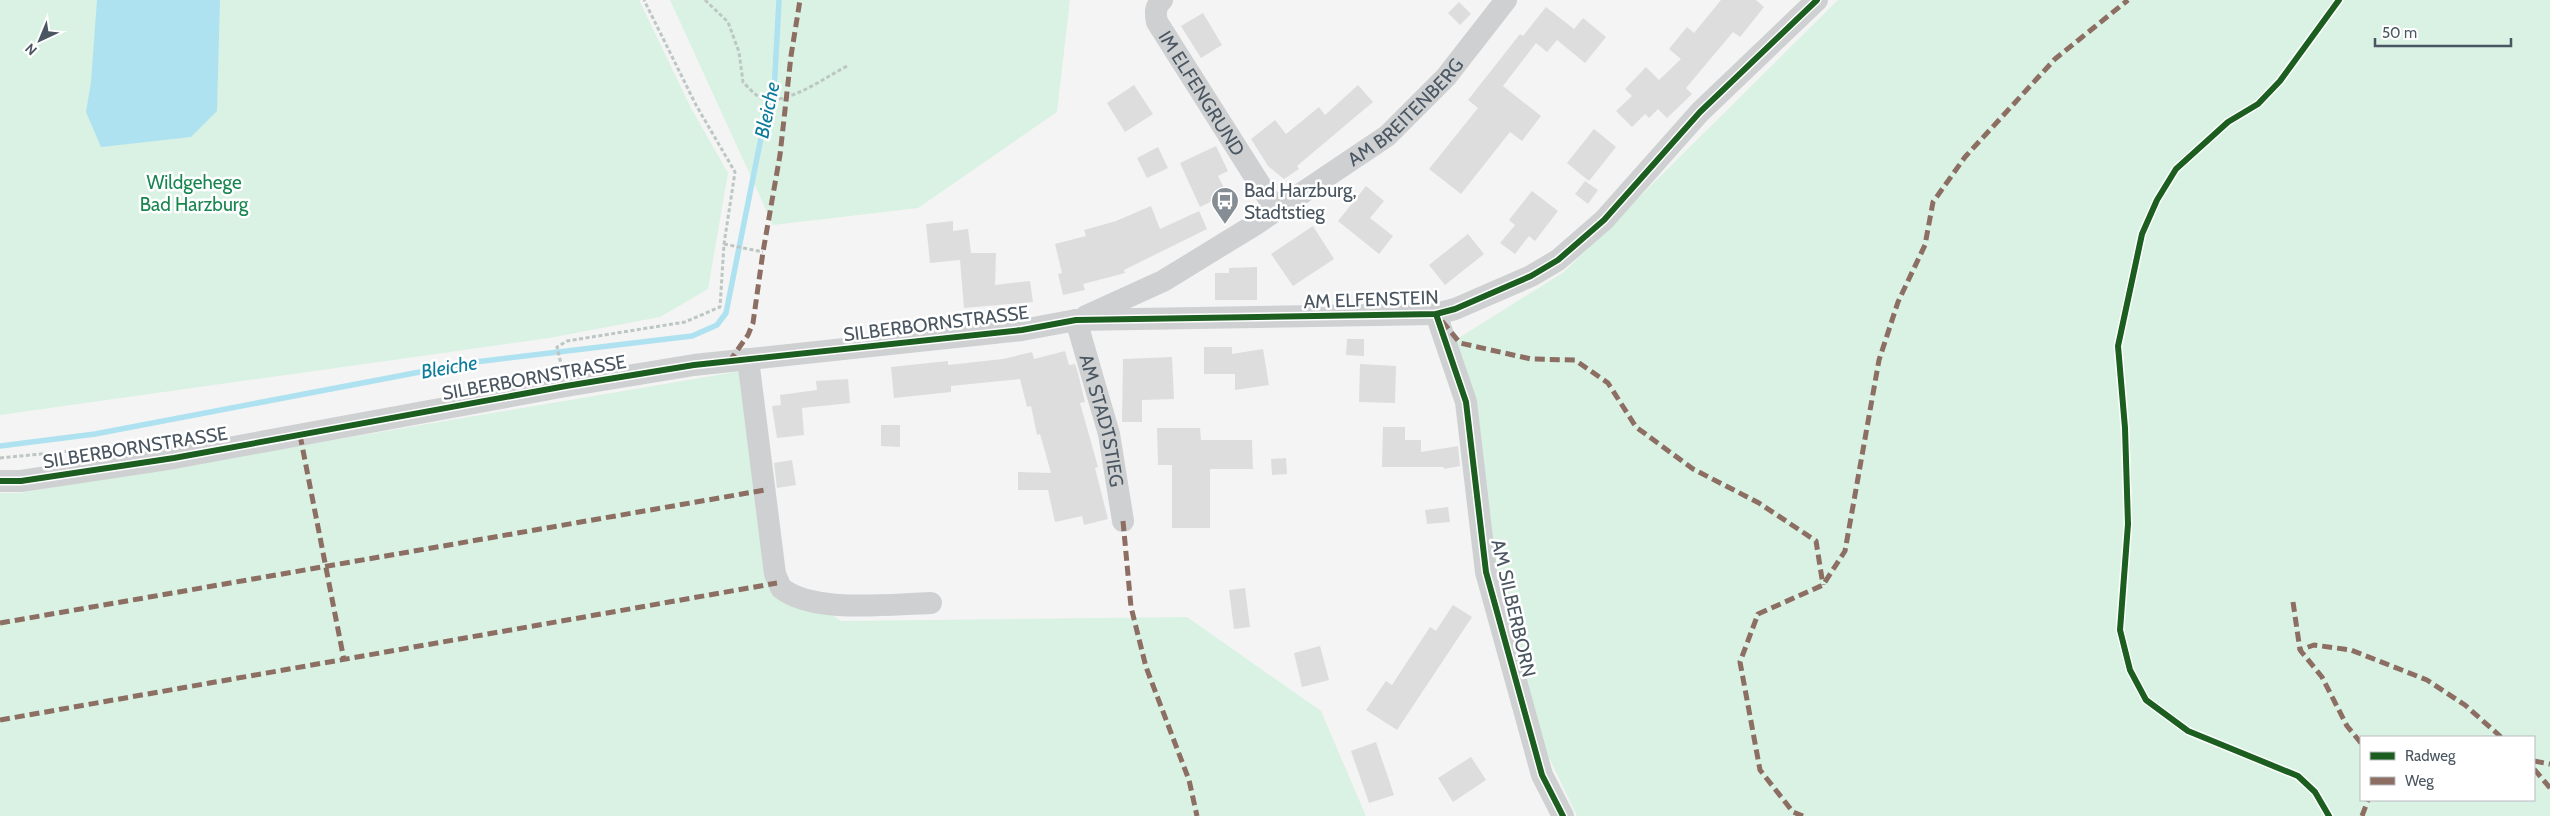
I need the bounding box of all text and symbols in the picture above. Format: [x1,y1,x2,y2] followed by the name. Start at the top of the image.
[15,15,65,65] north arrow
[2375,15,2511,47] scale bar
[2382,24,2417,42] text: 50 m
[1153,27,1250,160] street label: IM ELFENGRUND
[21,39,41,59] text: N
[1343,54,1468,171] street label: AM BREITENBERG
[749,80,785,140] water label: Bleiche
[140,171,249,216] park label: Wildgehege Bad Harzburg
[1244,179,1357,224] place label: Bad Harzburg, Stadtstieg
[1210,186,1240,225] bus stop icon: Bad Harzburg, Stadtstieg
[1303,286,1439,313] street label: AM ELFENSTEIN
[842,301,1030,346] street label: SILBERBORNSTRASSE
[419,350,479,384] water label: Bleiche
[440,350,628,405] street label: SILBERBORNSTRASSE
[1074,352,1128,489] street label: AM STADTSTIEG
[41,422,229,473] street label: SILBERBORNSTRASSE
[1486,537,1541,679] street label: AM SILBERBORN
[2360,736,2535,801] legend
[2405,747,2456,765] text: Radweg
[2405,772,2434,790] text: Weg

